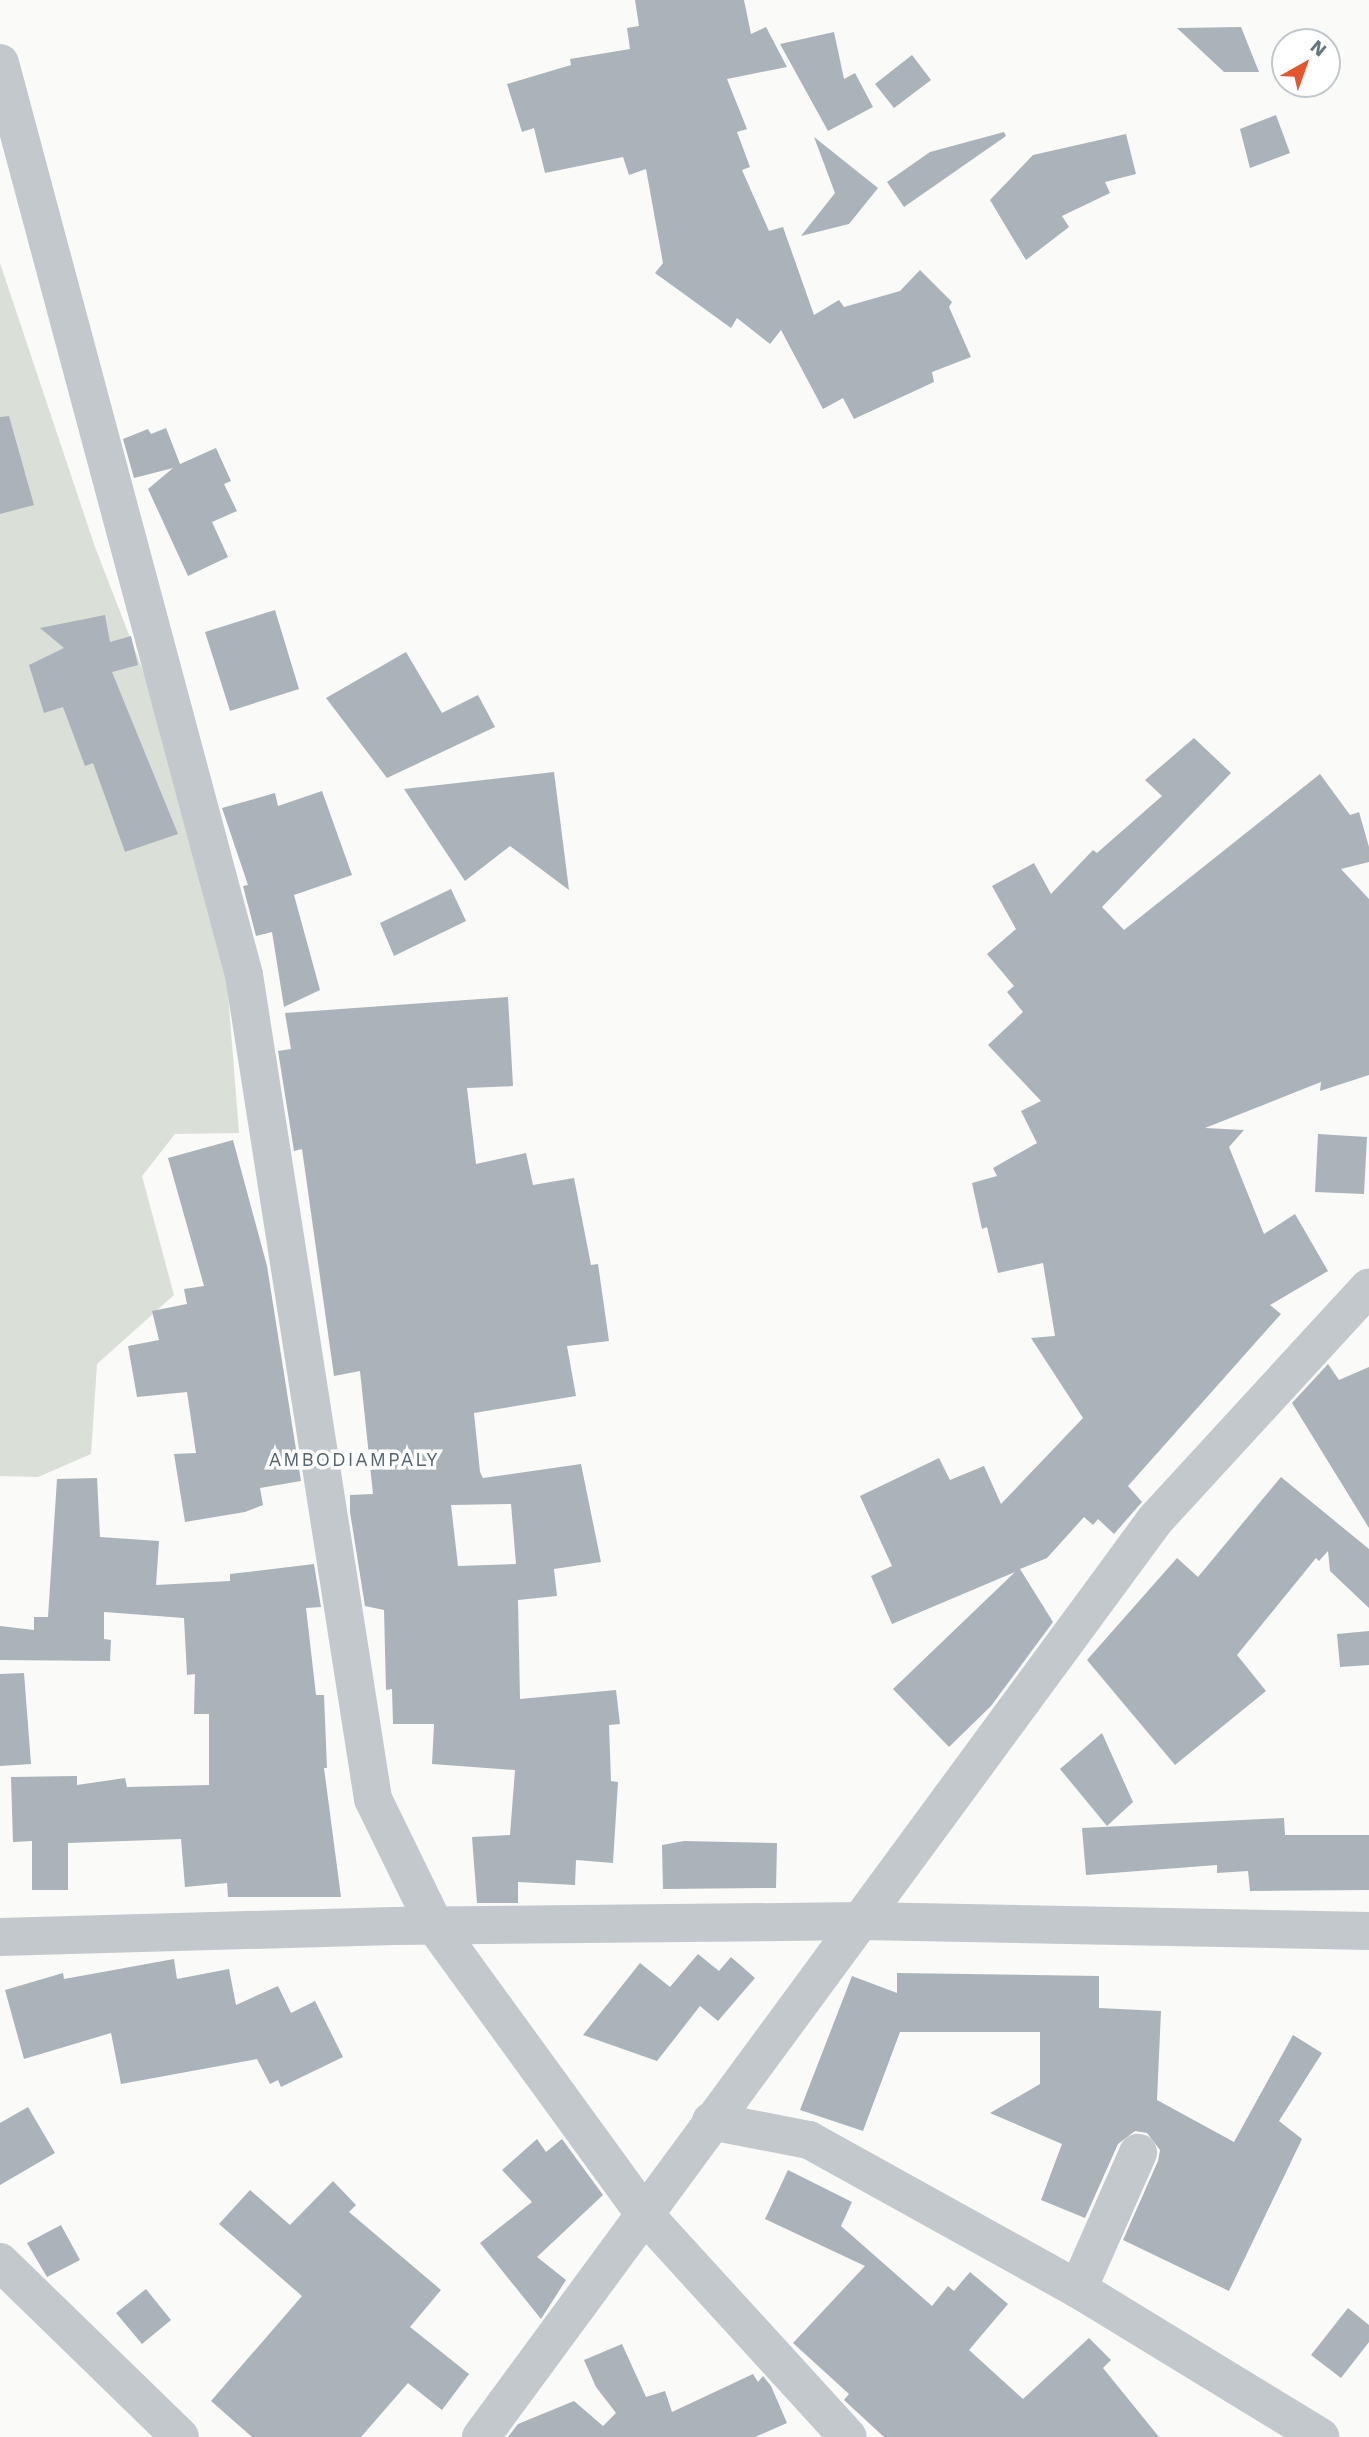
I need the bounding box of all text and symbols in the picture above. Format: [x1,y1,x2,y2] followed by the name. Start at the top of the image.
[1271,28,1341,98] north arrow
[1306,35,1331,61] text: N
[270,1449,438,1471] district label: AMBODIAMPALY

